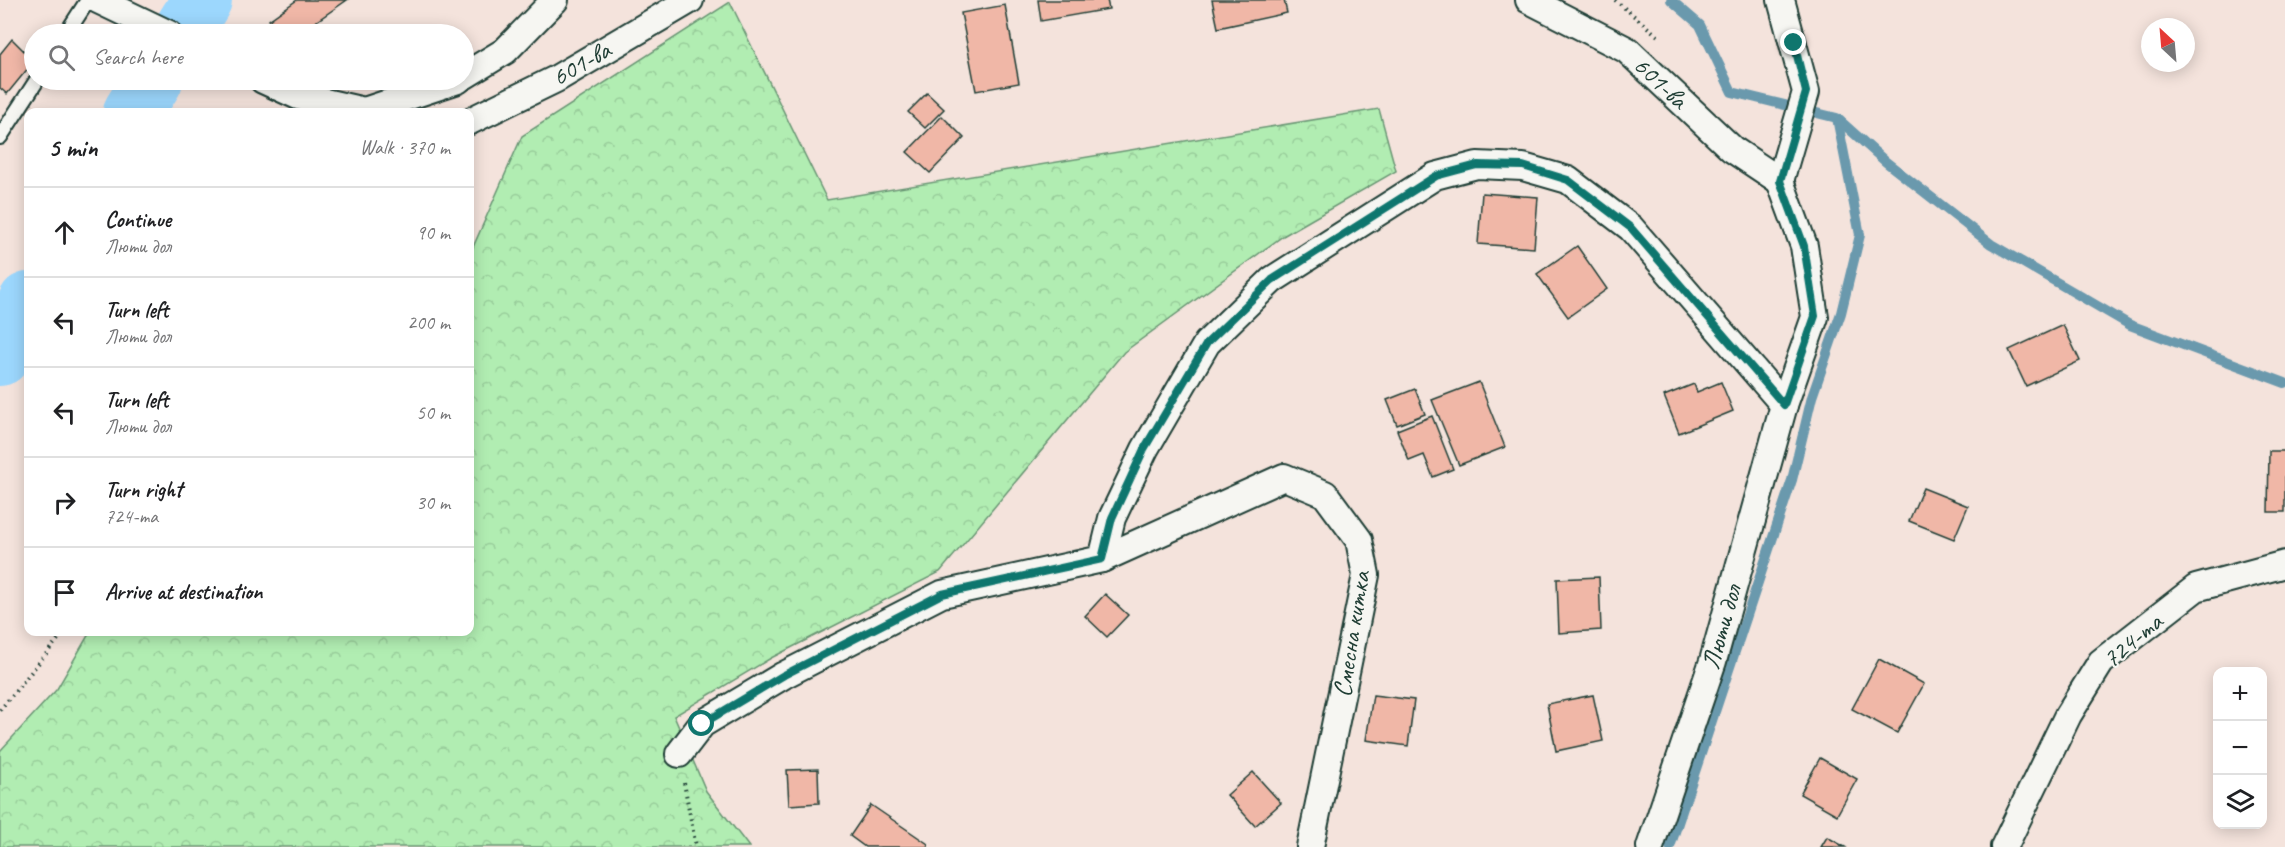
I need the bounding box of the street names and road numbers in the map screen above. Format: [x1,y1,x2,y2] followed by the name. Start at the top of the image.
[546,33,618,93] street label: 601-ва
[1626,49,1696,117] street label: 601-ва
[1325,567,1378,699] street label: Смесна китка
[1694,579,1750,673] street label: Люти дол
[2095,605,2171,675] street label: 724-та

